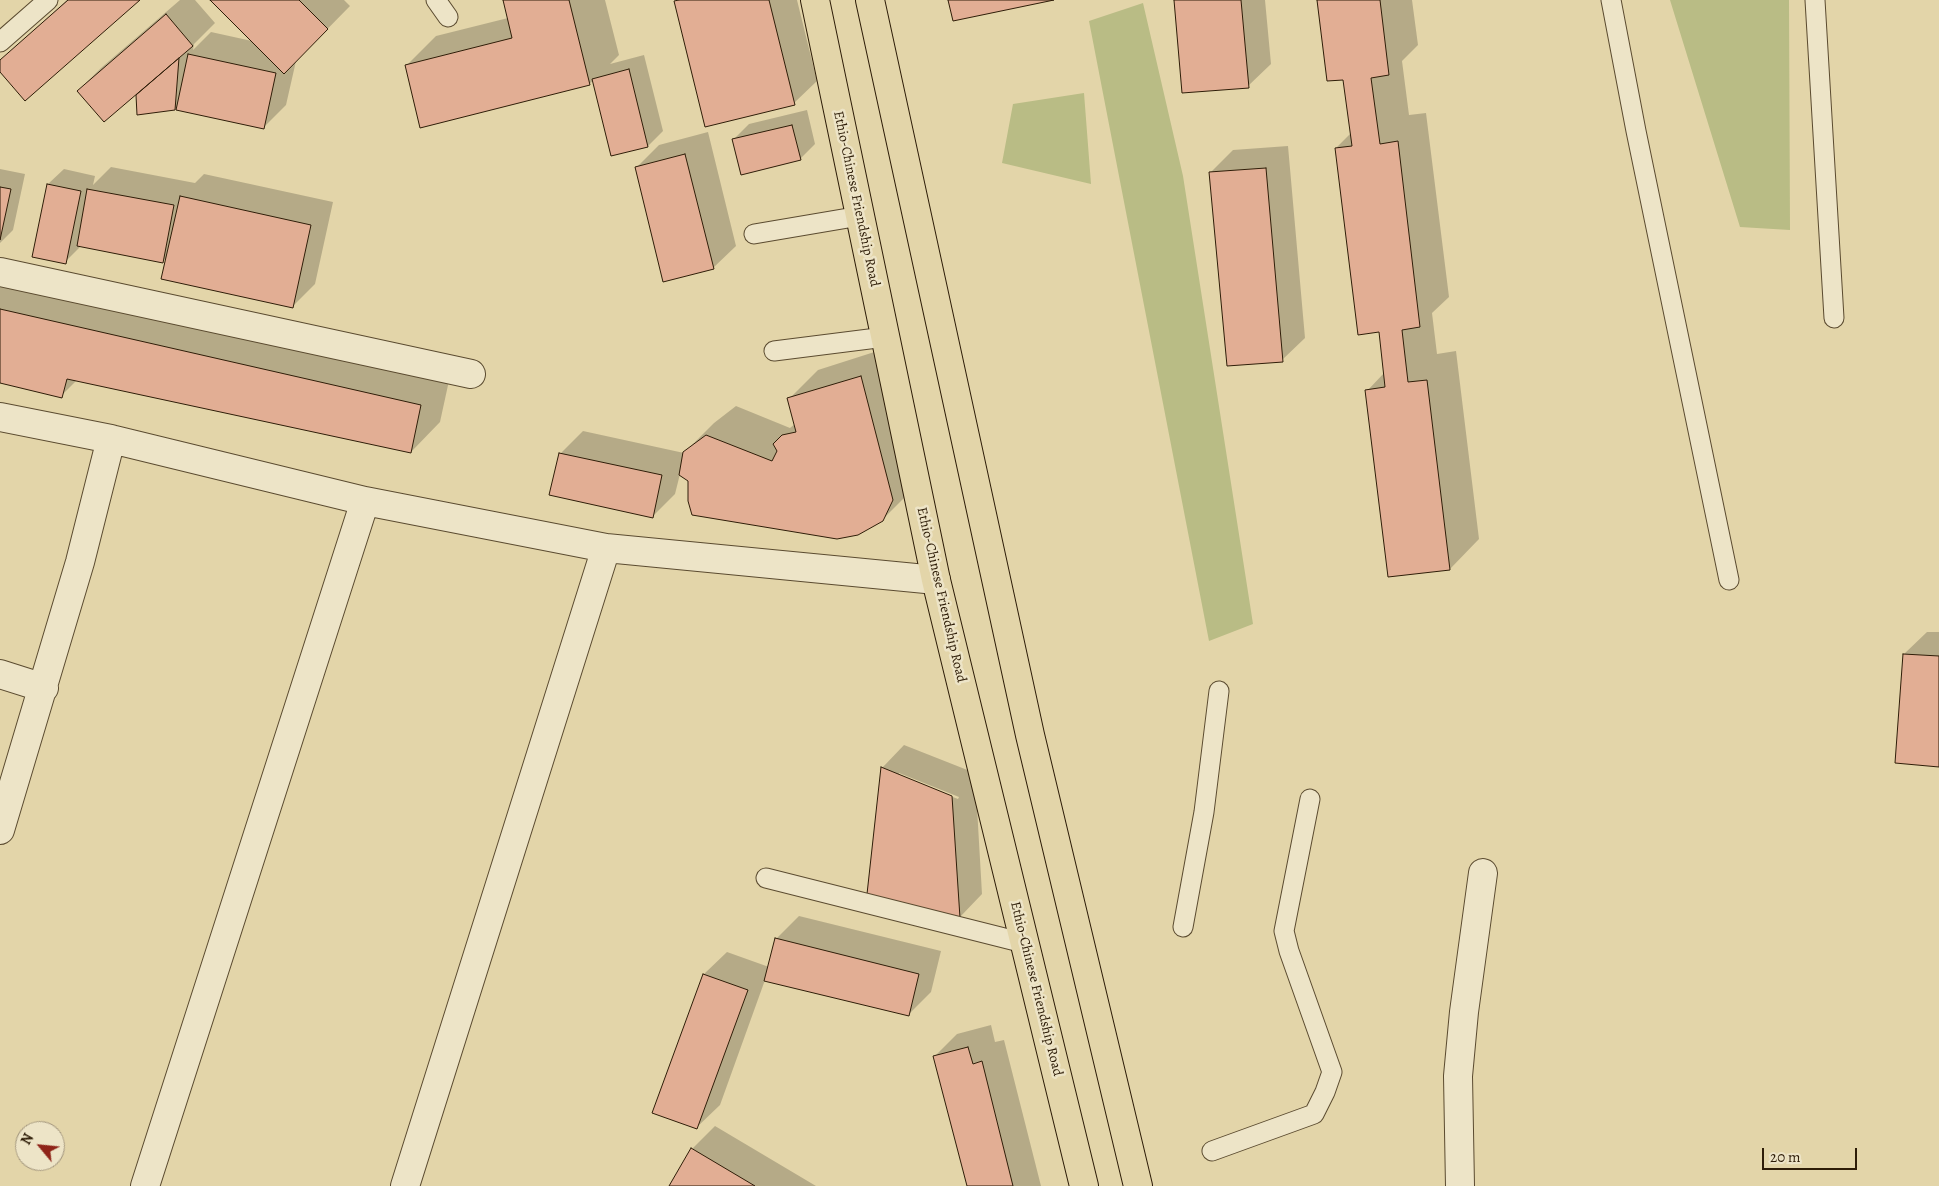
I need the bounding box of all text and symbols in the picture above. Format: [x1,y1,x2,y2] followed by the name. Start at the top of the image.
[829,109,883,289] street label: Ethio-Chinese Friendship Road
[913,506,969,684] street label: Ethio-Chinese Friendship Road
[1006,900,1066,1078] street label: Ethio-Chinese Friendship Road
[15,1121,65,1171] north arrow
[16,1130,38,1148] text: N
[1764,1138,1859,1170] scale bar
[1770,1147,1801,1167] text: 20 m

